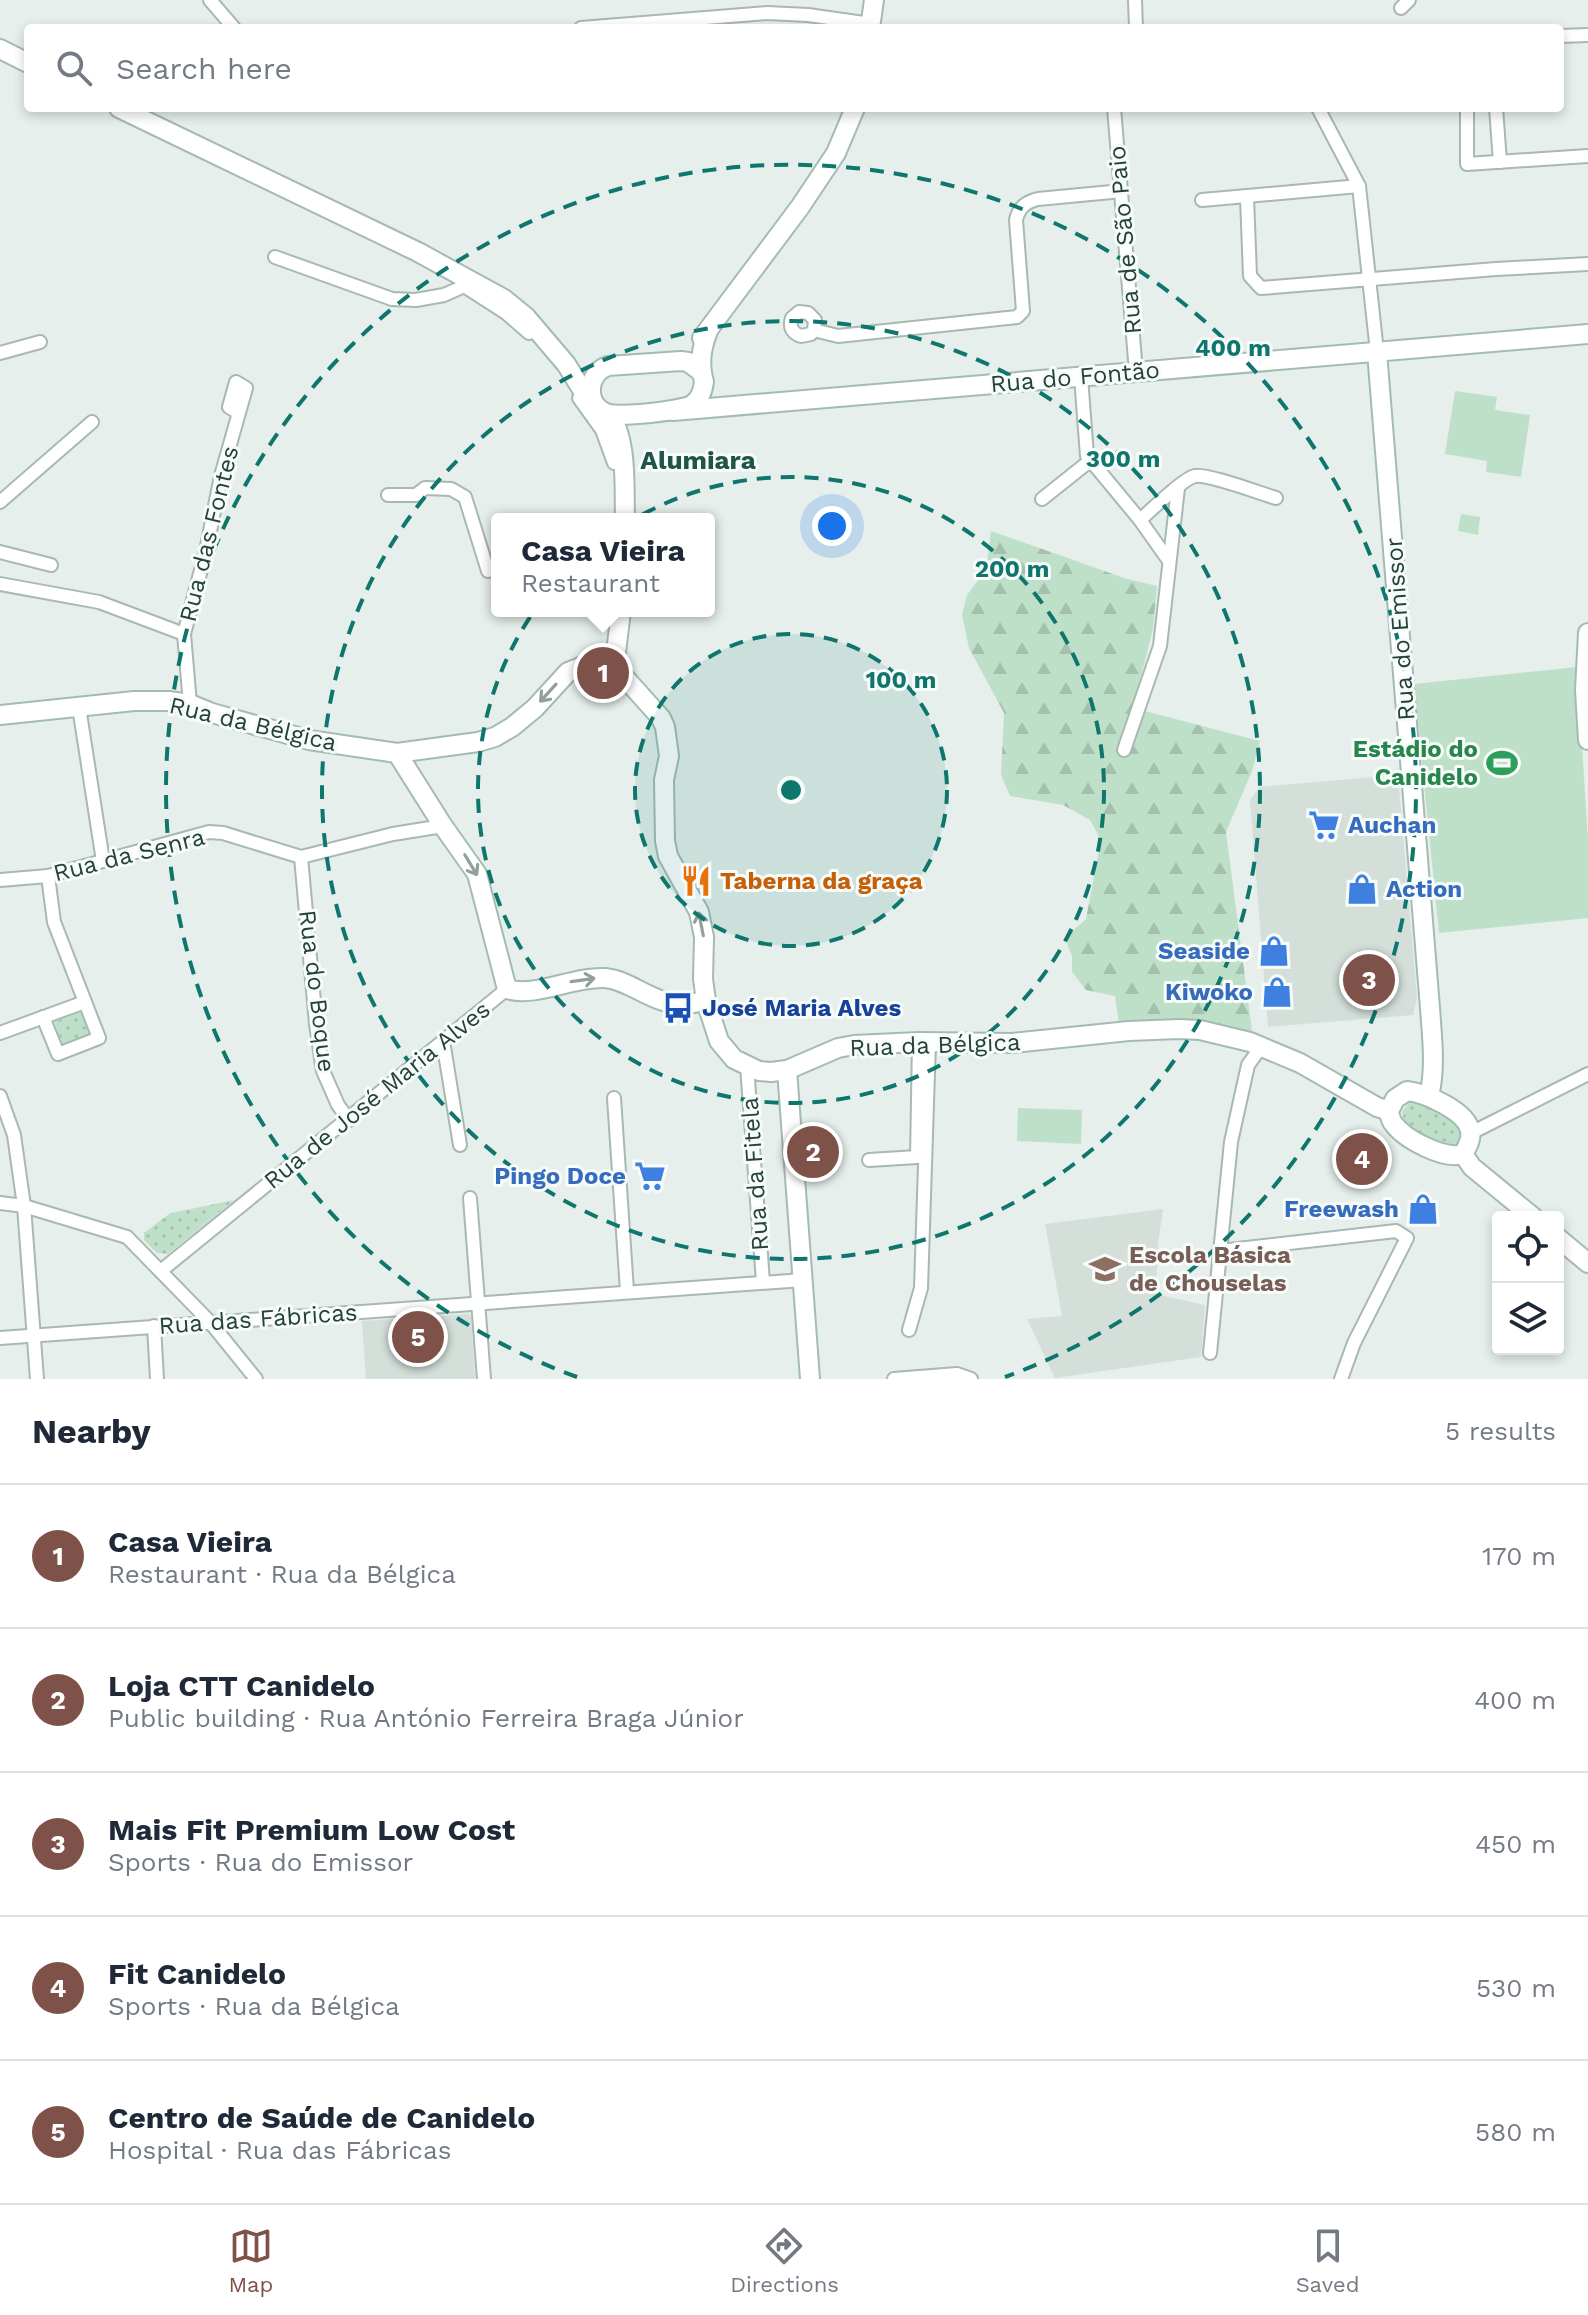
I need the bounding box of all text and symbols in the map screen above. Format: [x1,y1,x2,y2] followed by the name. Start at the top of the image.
[24,24,1564,112] search box
[52,46,96,90] icon: search
[116,51,292,86] text: Search here
[1103,145,1147,335] street label: Rua de São Paio
[1195,334,1271,362] text: 400 m
[989,356,1161,398] street label: Rua do Fontão
[174,443,244,625] street label: Rua das Fontes
[640,445,756,475] district label: Alumiara
[1086,445,1160,473] text: 300 m
[812,506,852,546] your location
[491,513,715,617] popup
[521,533,685,568] text: Casa Vieira
[1380,536,1420,721] street label: Rua do Emissor
[975,555,1049,583] text: 200 m
[521,568,660,598] text: Restaurant
[577,643,629,703] pin: 1
[866,666,936,694] text: 100 m
[540,683,558,703] one-way arrow
[167,691,339,757] street label: Rua da Bélgica
[1353,735,1478,791] place label: Estádio do Canidelo
[1485,746,1519,780] sports icon: Estádio do Canidelo
[777,776,805,804] centre of rings
[1307,808,1341,842] supermarket icon: Auchan
[1348,811,1436,839] place label: Auchan
[50,823,208,887] street label: Rua da Senra
[463,853,479,876] one-way arrow
[679,864,713,898] restaurant icon: Taberna da graça
[720,867,923,895] place label: Taberna da graça
[1345,872,1379,906] shop icon: Action
[1386,875,1462,903] place label: Action
[293,908,341,1074] street label: Rua do Boque
[693,912,708,937] one-way arrow
[1257,934,1291,968] shop icon: Seaside
[1158,937,1250,965] place label: Seaside
[1343,950,1395,1010] pin: 3
[570,972,596,987] one-way arrow
[1260,975,1294,1009] shop icon: Kiwoko
[1165,978,1253,1006] place label: Kiwoko
[661,991,695,1025] bus stop icon: José Maria Alves
[702,994,901,1022] place label: José Maria Alves
[258,995,496,1195] street label: Rua de José Maria Alves
[849,1028,1021,1062] street label: Rua da Bélgica
[736,1096,774,1252] street label: Rua da Fitela
[787,1122,839,1182] pin: 2
[1336,1129,1388,1189] pin: 4
[633,1159,667,1193] supermarket icon: Pingo Doce
[494,1162,626,1190] place label: Pingo Doce
[1406,1192,1440,1226] shop icon: Freewash
[1284,1195,1399,1223] place label: Freewash
[1492,1211,1564,1355] map controls
[1492,1211,1564,1283] button: locate
[1129,1241,1291,1297] place label: Escola Básica de Chouselas
[1088,1252,1122,1286] school or university icon: Escola Básica de Chouselas
[1492,1283,1564,1355] button: layers
[158,1298,358,1340] street label: Rua das Fábricas
[392,1307,444,1367] pin: 5
[32,1411,151,1451] text: Nearby
[1445,1416,1556,1446] text: 5 results
[108,1524,272,1559] text: Casa Vieira
[52,1541,64,1571] text: 1
[1482,1541,1556,1571] text: 170 m
[108,1559,456,1589] text: Restaurant · Rua da Bélgica
[108,1668,375,1703] text: Loja CTT Canidelo
[50,1685,66,1715] text: 2
[1474,1685,1556,1715] text: 400 m
[108,1703,744,1733] text: Public building · Rua António Ferreira Braga Júnior
[108,1812,515,1847] text: Mais Fit Premium Low Cost
[50,1829,66,1859] text: 3
[1475,1829,1556,1859] text: 450 m
[108,1847,413,1877] text: Sports · Rua do Emissor
[108,1956,286,1991] text: Fit Canidelo
[50,1973,66,2003] text: 4
[1476,1973,1556,2003] text: 530 m
[108,1991,400,2021] text: Sports · Rua da Bélgica
[108,2100,535,2135] text: Centro de Saúde de Canidelo
[50,2117,66,2147] text: 5
[1475,2117,1556,2147] text: 580 m
[108,2135,451,2165] text: Hospital · Rua das Fábricas
[228,2224,273,2297] tab: Map
[730,2224,839,2297] tab: Directions
[1296,2224,1360,2297] tab: Saved

